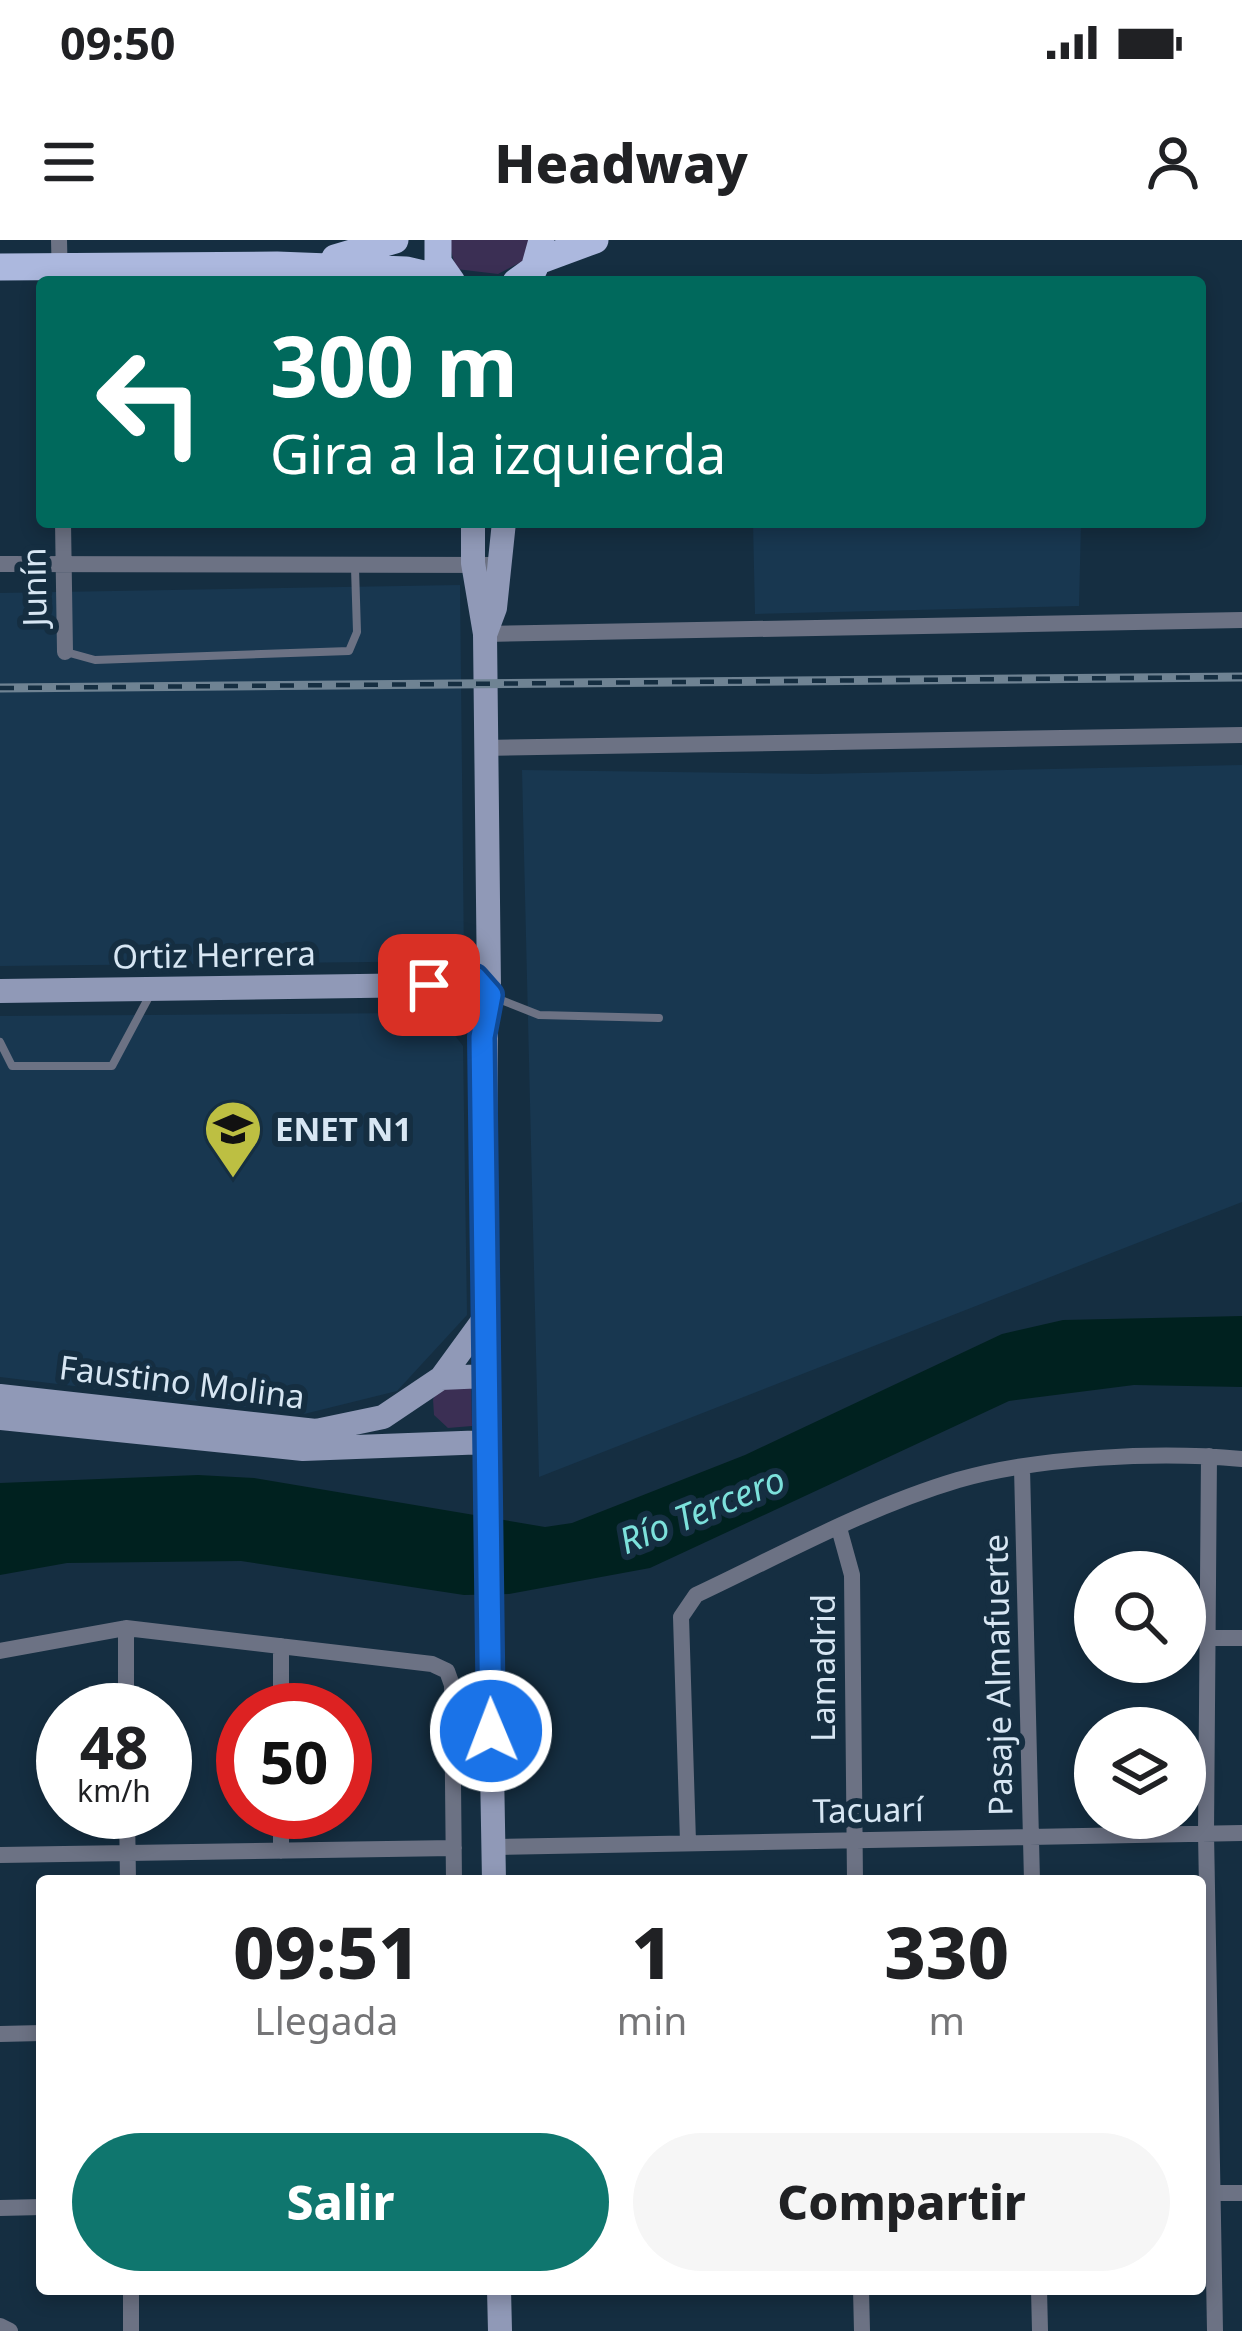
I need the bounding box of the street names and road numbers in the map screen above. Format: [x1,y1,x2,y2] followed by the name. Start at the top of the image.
[10,547,57,630] street label: Junín
[112,930,316,979] street label: Ortiz Herrera
[57,1344,307,1419] street label: Faustino Molina
[973,1534,1022,1816] street label: Pasaje Almafuerte
[800,1594,845,1742] street label: Lamadrid
[812,1786,925,1833] street label: Tacuarí

